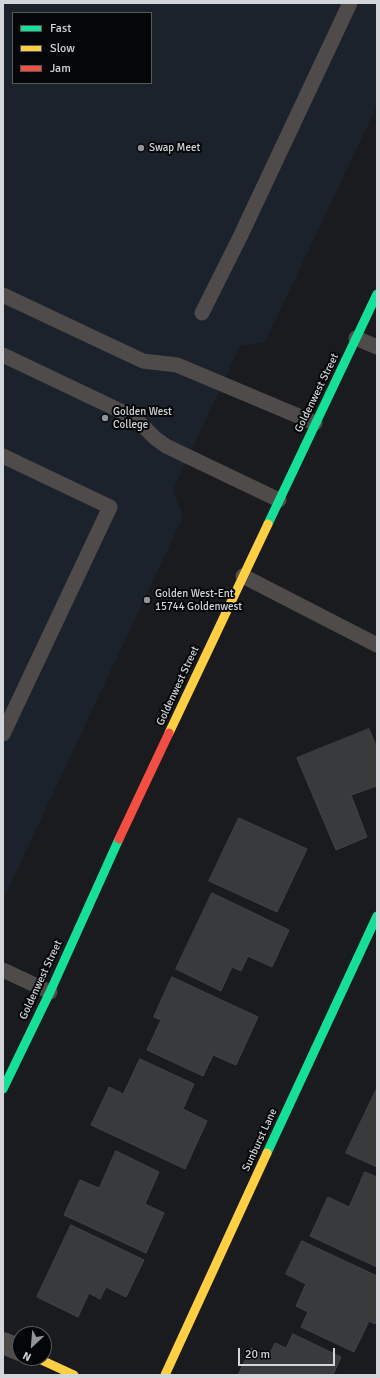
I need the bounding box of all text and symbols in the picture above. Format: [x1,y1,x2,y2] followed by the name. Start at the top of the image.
[12,12,152,84] legend
[50,21,71,36] text: Fast
[50,41,75,56] text: Slow
[50,61,71,76] text: Jam
[149,141,200,155] place label: Swap Meet
[136,143,146,153] marker: Swap Meet
[292,351,342,435] street label: Goldenwest Street
[113,405,172,431] place label: Golden West College
[100,413,110,423] marker: Golden West College
[155,587,242,613] place label: Golden West-Ent 15744 Goldenwest
[142,595,152,605] marker: Golden West-Ent 15744 Goldenwest
[154,644,202,728] street label: Goldenwest Street
[17,938,65,1022] street label: Goldenwest Street
[240,1106,280,1174] street label: Sunburst Lane
[12,1326,52,1366] north arrow
[240,1340,337,1366] scale bar
[245,1347,270,1362] text: 20 m
[21,1349,33,1364] text: N

